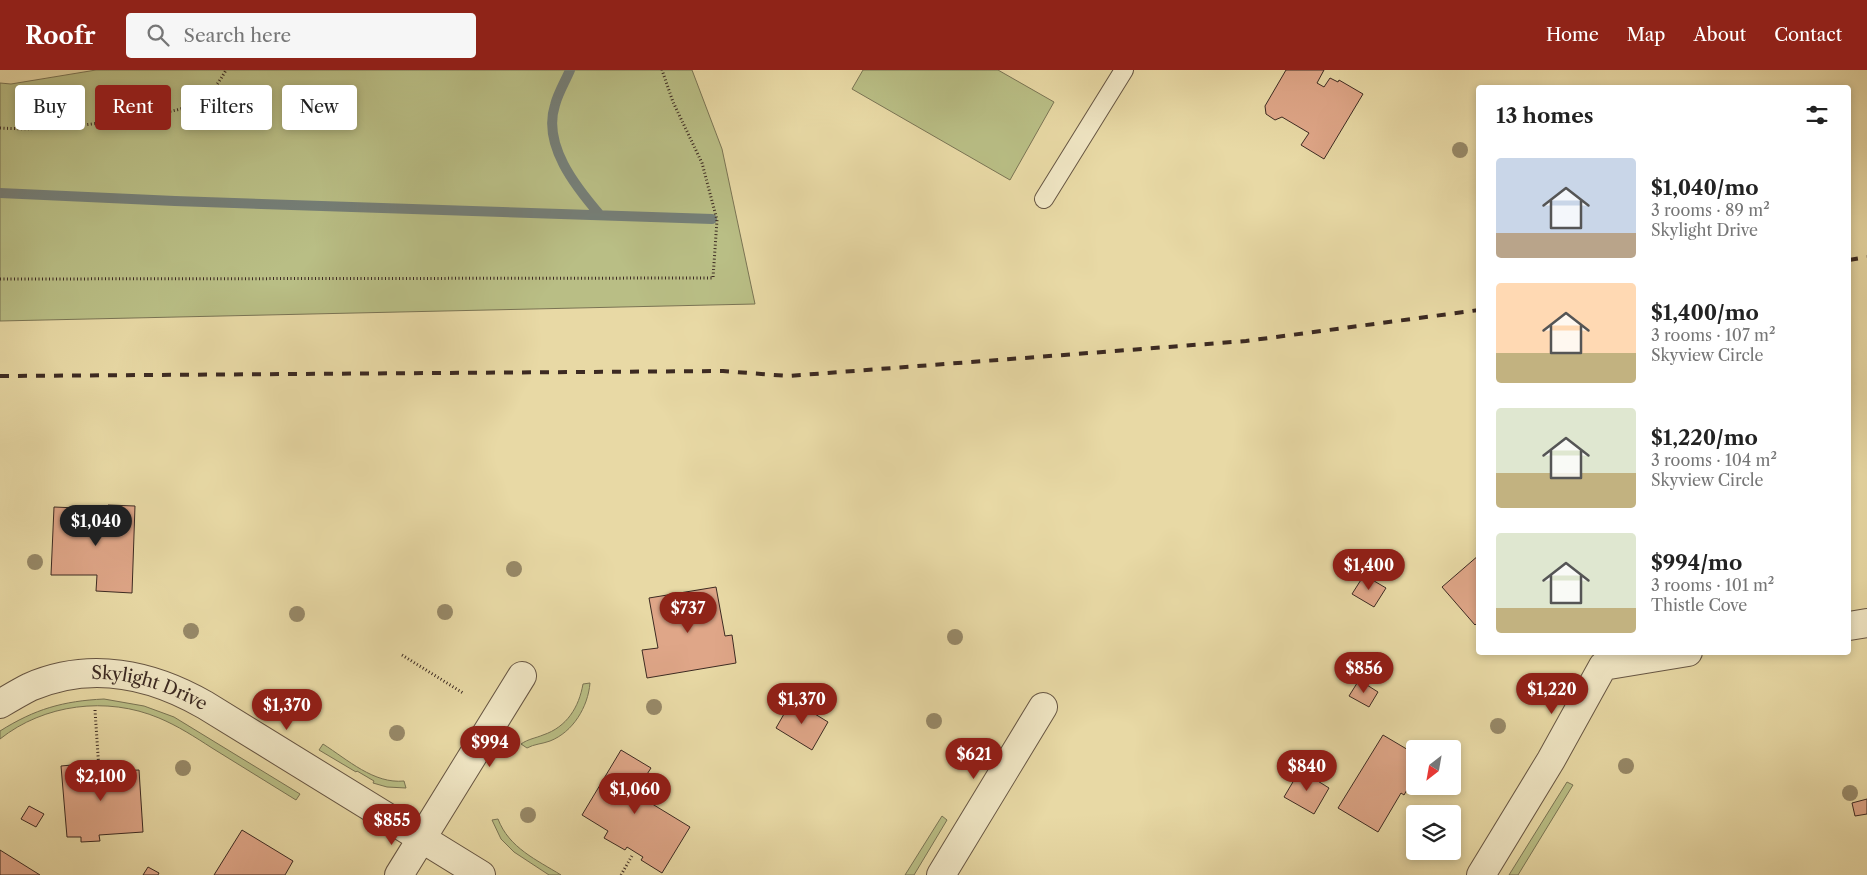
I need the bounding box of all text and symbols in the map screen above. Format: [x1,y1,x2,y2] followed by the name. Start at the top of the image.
[126,13,476,58] search box
[25,21,96,50] text: Roofr
[144,21,172,49] icon: search
[184,24,291,47] text: Search here
[1546,24,1599,46] text: Home
[1627,24,1665,46] text: Map
[1693,24,1746,46] text: About
[1774,24,1842,46] text: Contact
[15,85,85,130] chip: Buy
[95,85,171,130] chip: Rent
[181,85,272,130] chip: Filters
[282,85,357,130] chip: New
[1803,101,1831,129] icon: filters
[1496,103,1594,128] text: 13 homes
[1651,175,1759,200] text: $1,040/mo
[1536,178,1596,238] icon: home
[1651,200,1770,220] text: 3 rooms · 89 m²
[1651,220,1758,240] text: Skylight Drive
[1651,300,1759,325] text: $1,400/mo
[1536,303,1596,363] icon: home
[1651,325,1776,345] text: 3 rooms · 107 m²
[1651,345,1764,365] text: Skyview Circle
[1651,425,1758,450] text: $1,220/mo
[1536,428,1596,488] icon: home
[1651,450,1777,470] text: 3 rooms · 104 m²
[1651,470,1764,490] text: Skyview Circle
[55,504,137,547] pin: $1,040
[71,511,121,531] text: $1,040
[1328,548,1410,591] pin: $1,400
[1651,550,1742,575] text: $994/mo
[1536,553,1596,613] icon: home
[1344,555,1394,575] text: $1,400
[1651,575,1774,595] text: 3 rooms · 101 m²
[658,592,718,634] pin: $737
[1651,595,1747,615] text: Thistle Cove
[671,598,705,618] text: $737
[1334,652,1394,694] pin: $856
[1345,658,1383,678] text: $856
[91,662,211,715] street label: Skylight Drive
[1511,672,1593,715] pin: $1,220
[1527,679,1577,699] text: $1,220
[761,682,843,725] pin: $1,370
[246,688,328,731] pin: $1,370
[778,689,826,709] text: $1,370
[263,695,311,715] text: $1,370
[460,726,520,768] pin: $994
[471,732,509,752] text: $994
[944,738,1004,780] pin: $621
[1406,740,1461,795] north arrow
[1406,740,1461,860] map controls
[956,744,992,764] text: $621
[1277,750,1337,792] pin: $840
[1288,756,1326,776] text: $840
[60,760,142,802] pin: $2,100
[76,766,126,786] text: $2,100
[594,772,676,815] pin: $1,060
[610,779,660,799] text: $1,060
[362,804,422,846] pin: $855
[1406,805,1461,860] button: layers
[374,810,410,830] text: $855

